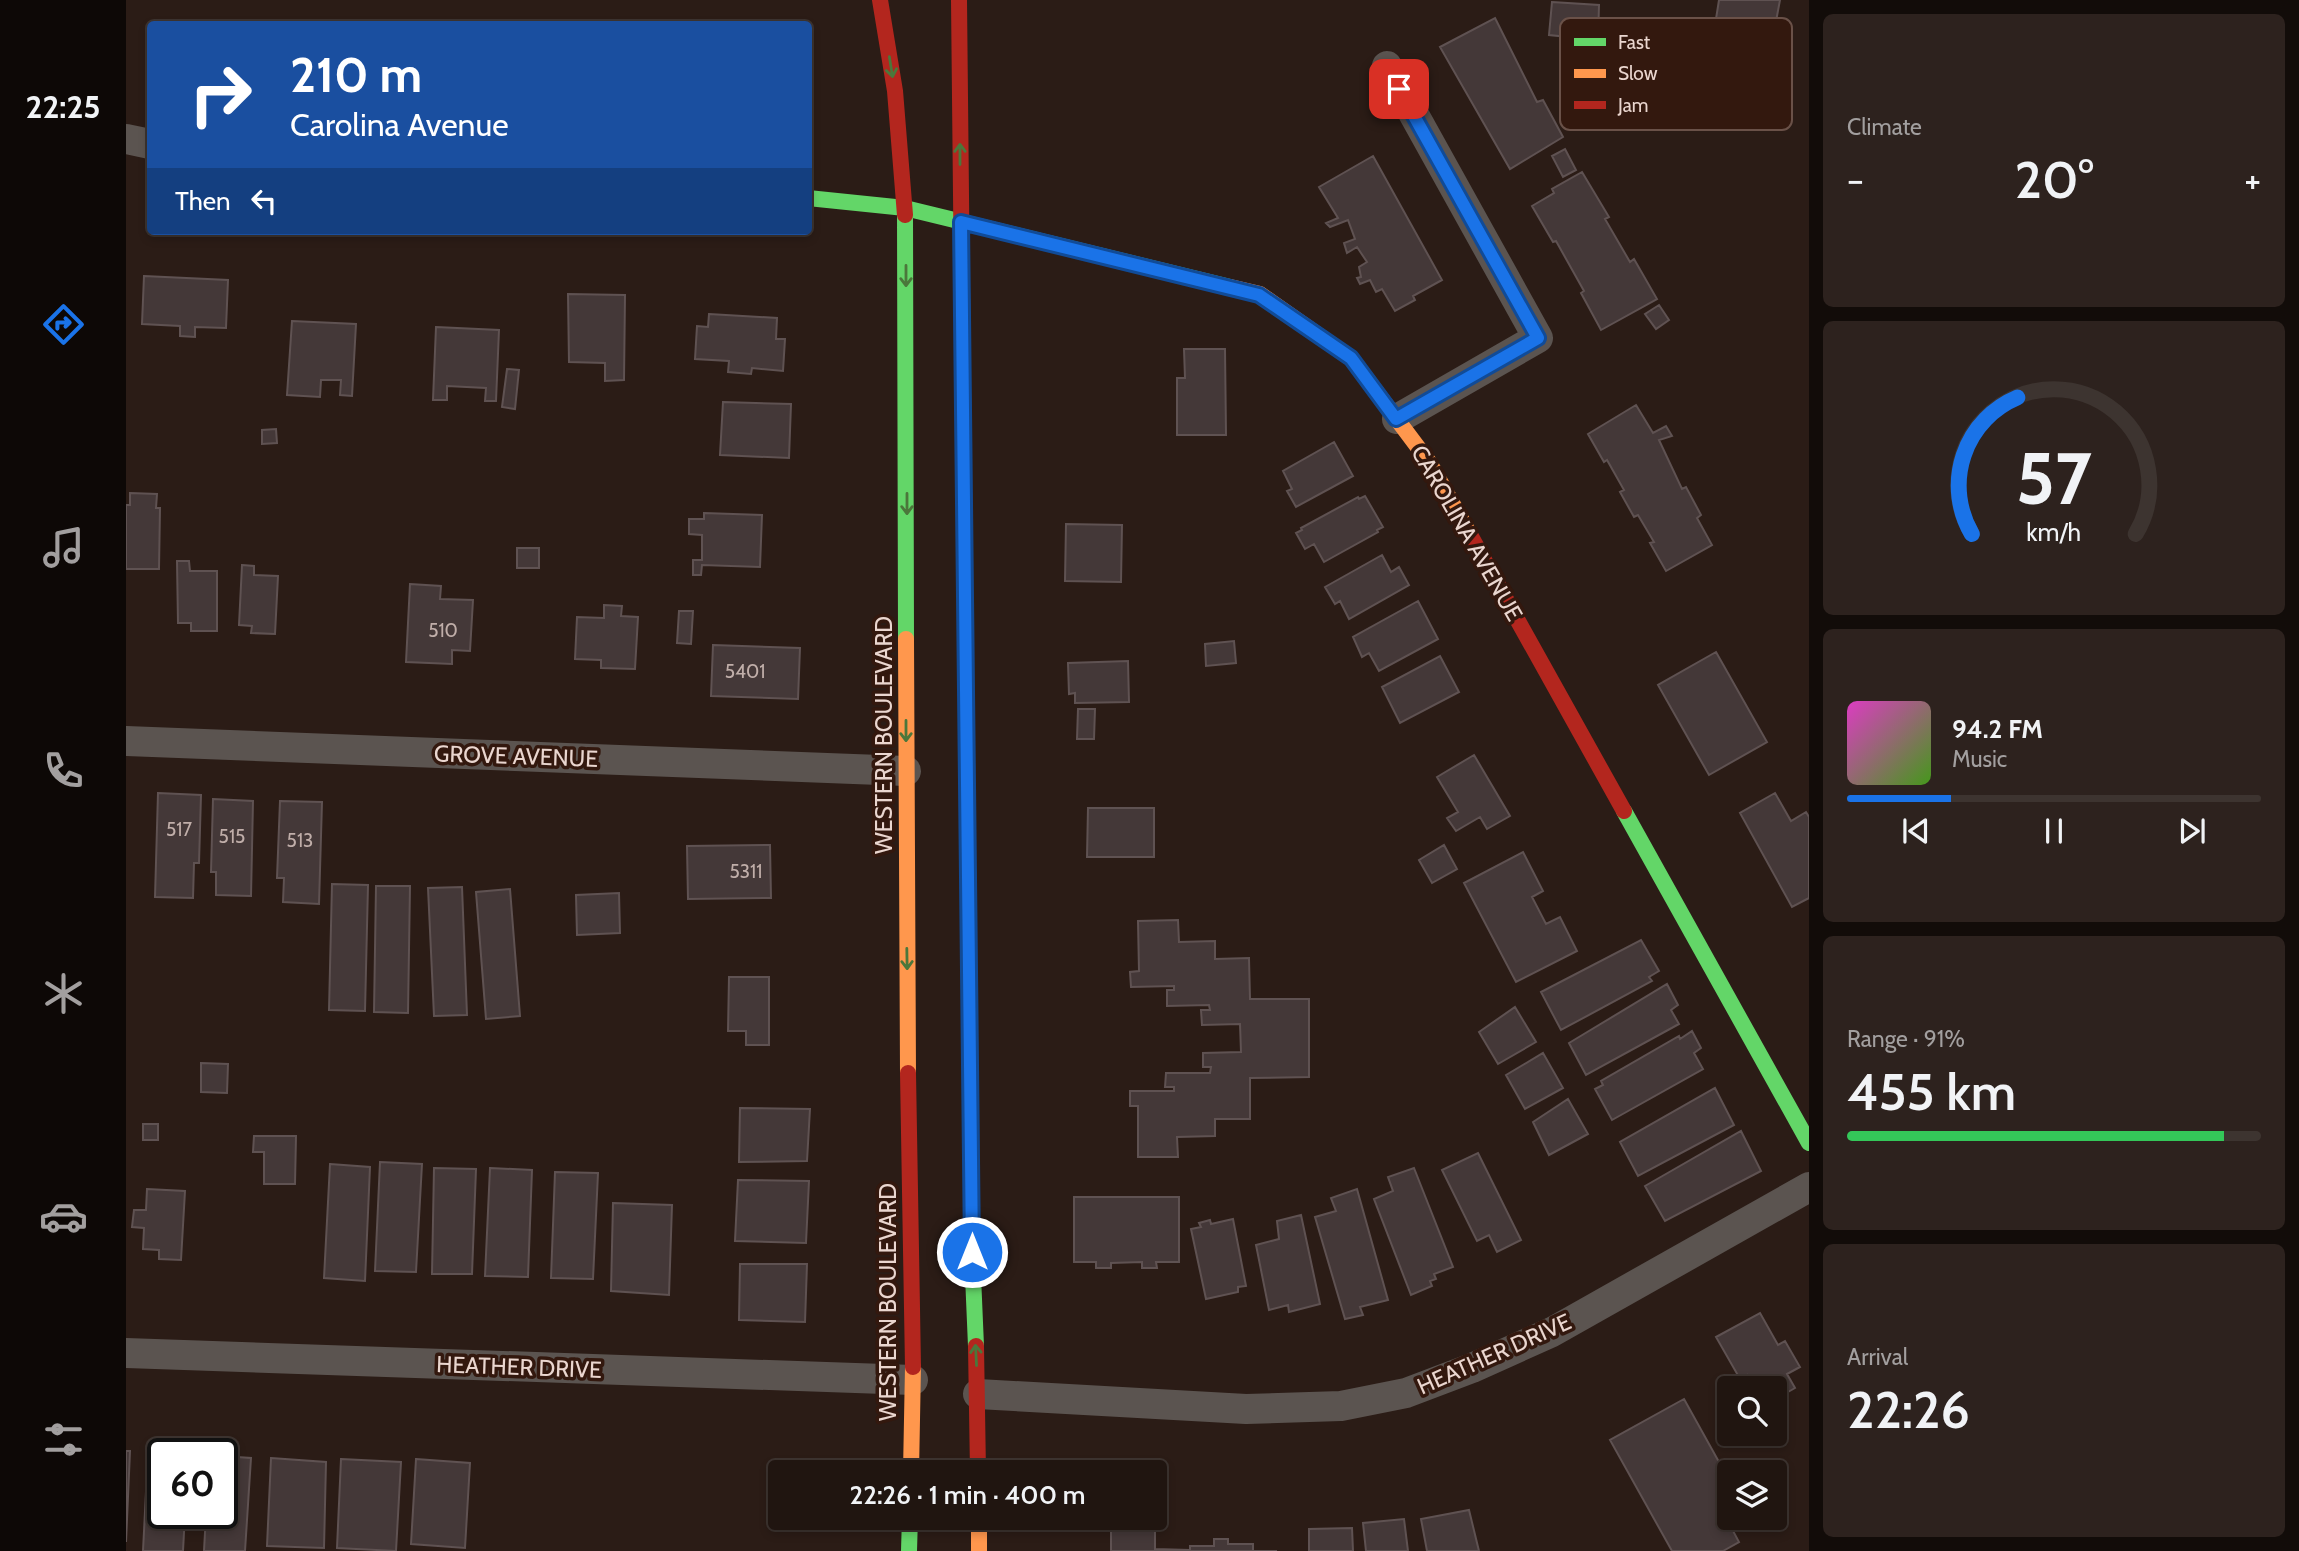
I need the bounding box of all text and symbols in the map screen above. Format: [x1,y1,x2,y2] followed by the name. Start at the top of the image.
[1560,18,1792,130] legend
[1618,31,1651,54] text: Fast
[290,45,422,104] text: 210 m
[175,49,266,140] icon: right
[885,55,898,78] one-way arrow
[1369,59,1429,119] pin
[1618,62,1658,85] text: Slow
[1380,70,1418,108] icon: arrive
[25,87,101,126] text: 22:25
[1617,94,1648,117] text: Jam
[290,105,509,144] text: Carolina Avenue
[1847,113,1922,141] text: Climate
[953,143,967,166] one-way arrow
[2014,148,2094,211] text: 20°
[1847,156,1864,203] text: −
[2244,156,2261,203] text: +
[245,182,283,220] icon: left
[175,185,231,217] text: Then
[899,265,913,288] one-way arrow
[39,300,88,349] icon: directions
[2016,435,2092,523] text: 57
[1405,440,1529,626] street label: CAROLINA AVENUE
[900,492,914,515] one-way arrow
[2027,517,2081,547] text: km/h
[39,523,88,572] icon: music
[870,616,898,854] street label: WESTERN BOULEVARD
[428,619,458,642] house number: 510
[725,660,765,683] house number: 5401
[1952,713,2043,745] text: 94.2 FM
[899,720,913,743] one-way arrow
[434,739,598,773] street label: GROVE AVENUE
[1952,745,2007,773] text: Music
[39,746,88,795] icon: phone
[1897,812,1935,850] icon: previous
[2035,812,2073,850] icon: pause
[2173,812,2211,850] icon: next
[166,818,192,841] house number: 517
[219,825,245,848] house number: 515
[287,829,313,852] house number: 513
[730,860,762,883] house number: 5311
[900,947,914,970] one-way arrow
[39,969,88,1018] icon: climate
[1847,1025,1965,1053] text: Range · 91%
[1847,1060,2016,1123] text: 455 km
[874,1183,902,1421] street label: WESTERN BOULEVARD
[39,1192,88,1241] icon: car
[935,1215,1009,1289] position arrow
[1413,1308,1575,1400] street label: HEATHER DRIVE
[970,1343,983,1366] one-way arrow
[1847,1343,1908,1371] text: Arrival
[436,1350,602,1384] street label: HEATHER DRIVE
[1717,1376,1787,1530] map controls
[1717,1376,1787,1446] button: search
[1847,1378,1970,1441] text: 22:26
[39,1415,88,1464] icon: filters
[147,1438,238,1529] speed limit sign: 60
[1717,1460,1787,1530] button: layers
[850,1479,1085,1511] text: 22:26 · 1 min · 400 m

